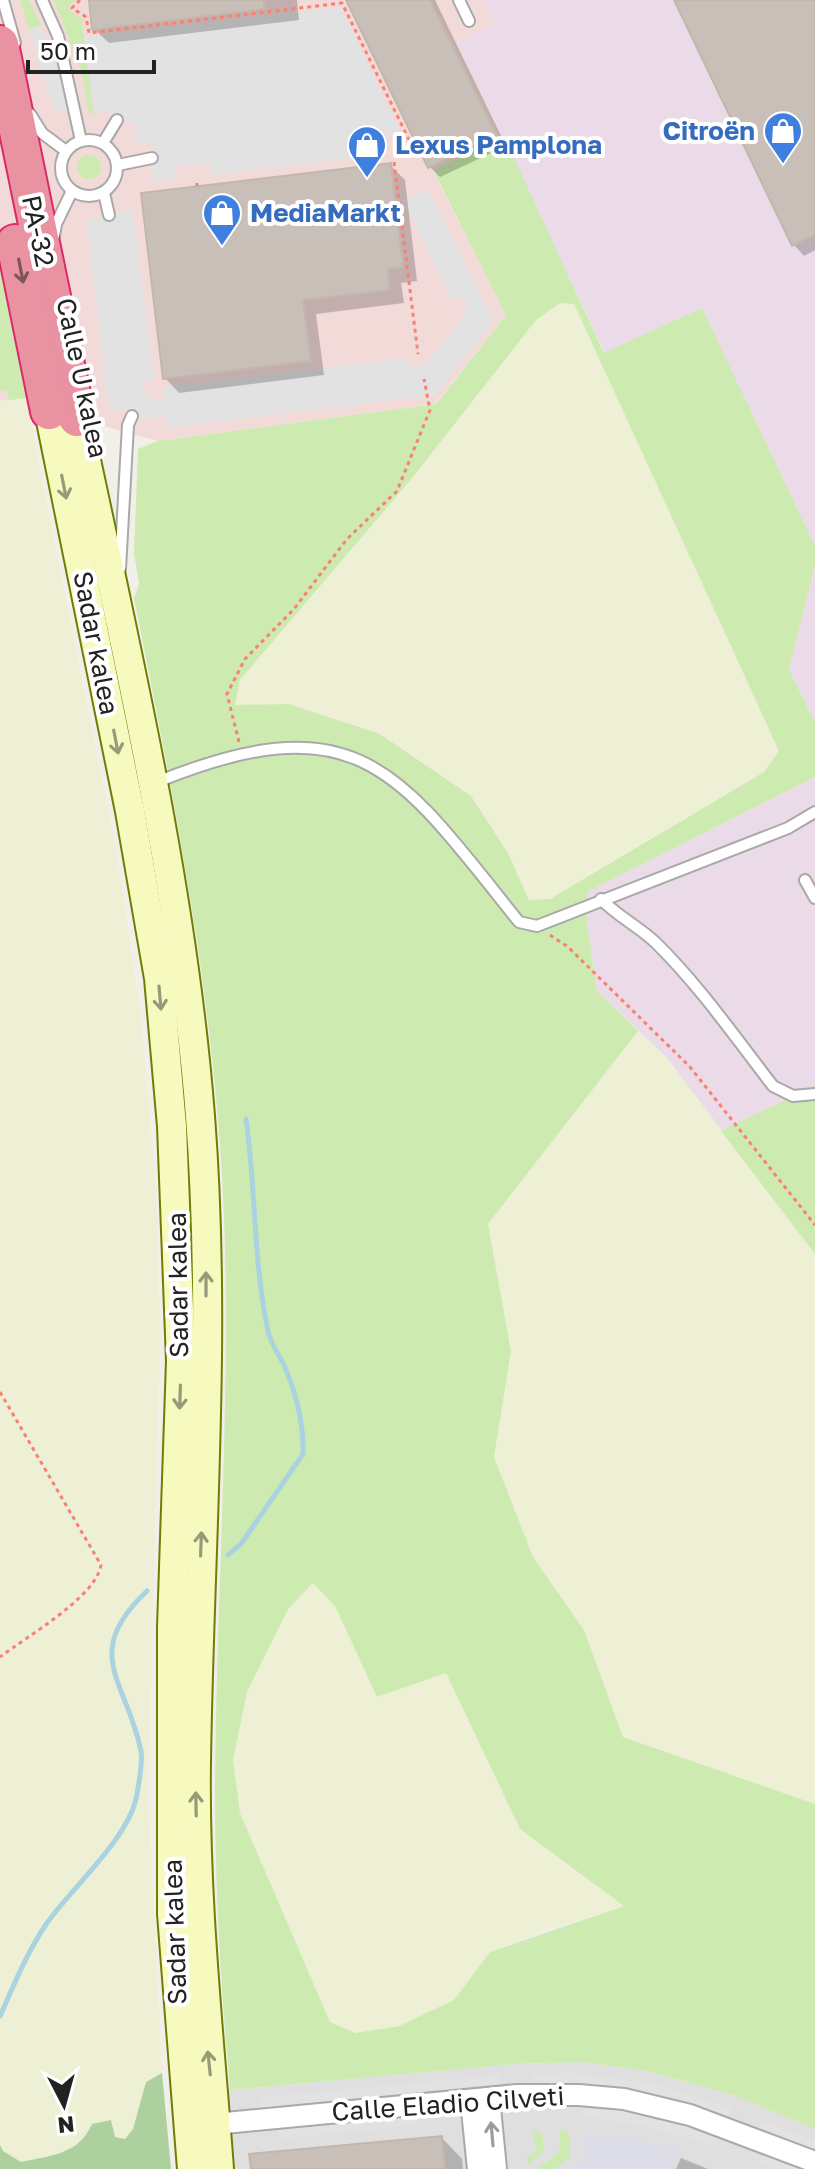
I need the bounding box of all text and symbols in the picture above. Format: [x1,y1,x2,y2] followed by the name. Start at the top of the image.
[28,24,154,74] scale bar
[40,36,96,65] text: 50 m
[762,110,804,165] shop icon: Citroën
[663,115,755,146] place label: Citroën
[346,124,388,179] shop icon: Lexus Pamplona
[395,129,602,160] place label: Lexus Pamplona
[16,192,61,270] street label: PA-32
[201,192,243,247] shop icon: MediaMarkt
[250,197,401,228] place label: MediaMarkt
[14,258,29,283] one-way arrow
[50,295,115,461] street label: Calle U kalea
[58,474,73,499] one-way arrow
[67,568,126,717] street label: Sadar kalea
[109,729,124,754] one-way arrow
[153,984,168,1011] one-way arrow
[161,1212,194,1358] street label: Sadar kalea
[198,1271,214,1298] one-way arrow
[172,1383,187,1410] one-way arrow
[193,1531,209,1558] one-way arrow
[189,1791,204,1818] one-way arrow
[156,1859,193,2005] street label: Sadar kalea
[201,2051,216,2077] one-way arrow
[24,2065,104,2145] north arrow
[331,2080,565,2127] street label: Calle Eladio Cilveti
[56,2111,76,2140] text: N
[484,2121,499,2148] one-way arrow

